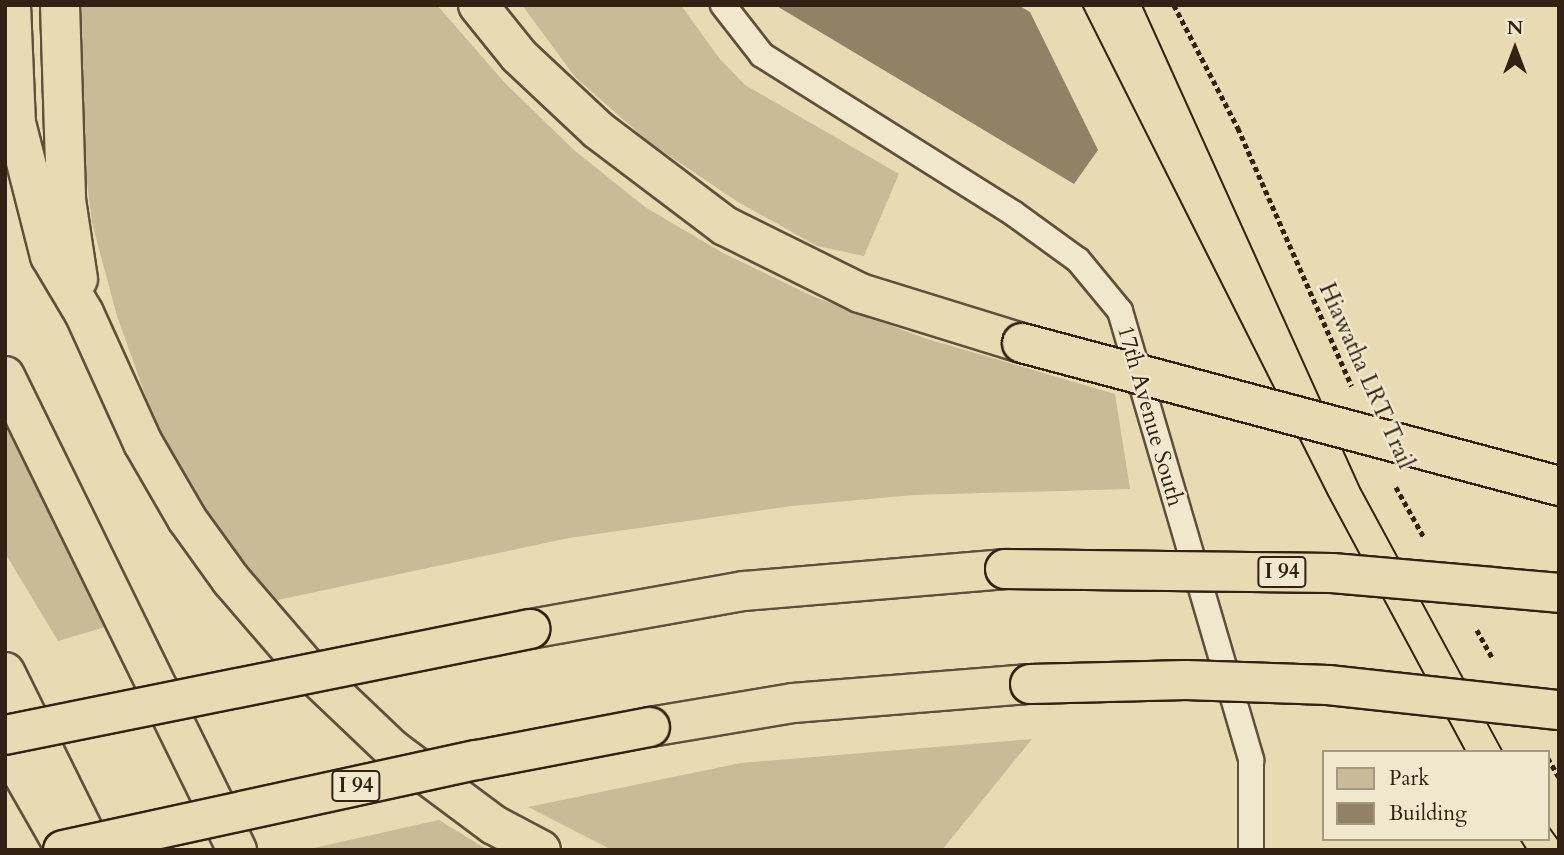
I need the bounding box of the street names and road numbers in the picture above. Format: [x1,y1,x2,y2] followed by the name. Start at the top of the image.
[1313,279,1419,473] street label: Hiawatha LRT Trail
[1111,322,1189,510] street label: 17th Avenue South
[1256,554,1308,590] road number: I 94
[330,768,382,804] road number: I 94

